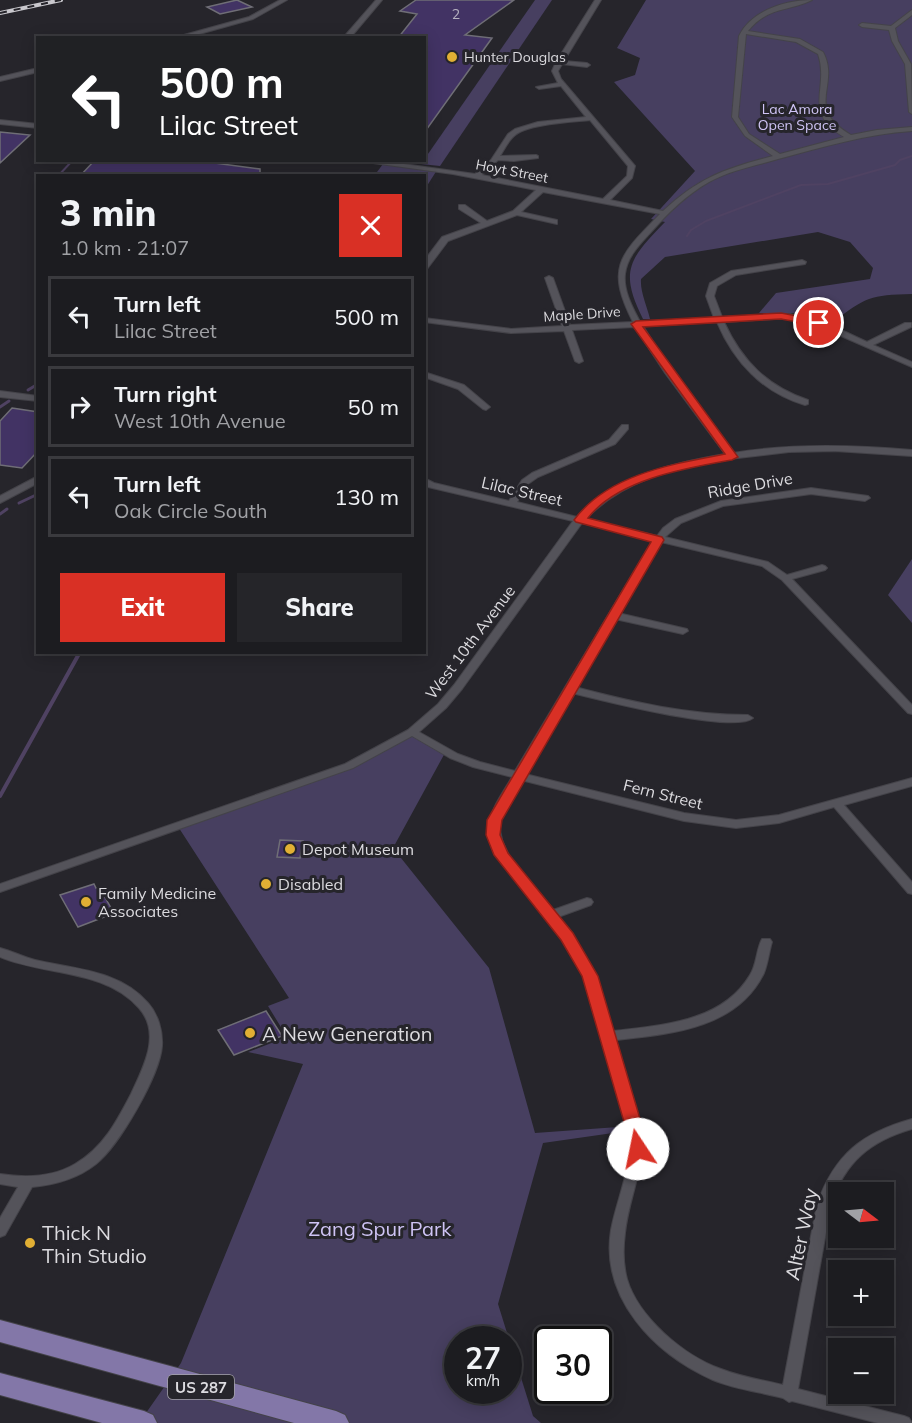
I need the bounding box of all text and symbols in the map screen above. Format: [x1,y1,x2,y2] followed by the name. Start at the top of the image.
[452,5,460,23] house number: 2
[464,48,566,66] place label: Hunter Douglas
[445,50,459,64] marker: Hunter Douglas
[159,56,284,109] text: 500 m
[60,60,138,138] icon: left
[758,100,836,134] park label: Lac Amora Open Space
[159,108,298,142] text: Lilac Street
[474,155,550,187] street label: Hoyt Street
[60,190,156,235] text: 3 min
[339,194,402,257] button: close
[60,235,189,260] text: 1.0 km · 21:07
[114,290,201,318] text: Turn left
[793,297,844,348] pin
[63,300,96,333] icon: left
[543,302,621,326] street label: Maple Drive
[334,303,399,331] text: 500 m
[802,306,835,339] icon: arrive
[114,318,217,343] text: Lilac Street
[114,380,217,408] text: Turn right
[63,390,96,423] icon: right
[348,393,399,421] text: 50 m
[114,408,286,433] text: West 10th Avenue
[706,468,794,502] street label: Ridge Drive
[114,470,201,498] text: Turn left
[480,472,565,510] street label: Lilac Street
[63,480,96,513] icon: left
[334,483,399,511] text: 130 m
[114,498,267,523] text: Oak Circle South
[60,573,225,642] button: Exit
[237,573,402,642] button: Share
[421,581,519,703] street label: West 10th Avenue
[621,774,705,814] street label: Fern Street
[302,839,414,859] place label: Depot Museum
[283,842,297,856] marker: Depot Museum
[278,874,343,894] place label: Disabled
[259,877,273,891] marker: Disabled
[98,883,216,921] place label: Family Medicine Associates
[79,895,93,909] marker: Family Medicine Associates
[262,1021,432,1046] place label: A New Generation
[243,1026,257,1040] marker: A New Generation
[606,1117,670,1181] position arrow
[828,1182,894,1248] north arrow
[828,1182,894,1404] map controls
[779,1185,823,1282] street label: Alter Way
[308,1216,452,1241] park label: Zang Spur Park
[42,1220,147,1268] place label: Thick N Thin Studio
[23,1236,37,1250] marker: Thick N Thin Studio
[828,1260,894,1326] button: +
[534,1326,612,1404] speed limit sign: 30
[828,1338,894,1404] button: −
[465,1339,501,1377] text: 27
[466,1371,500,1390] text: km/h
[168,1375,234,1399] road number: US 287

